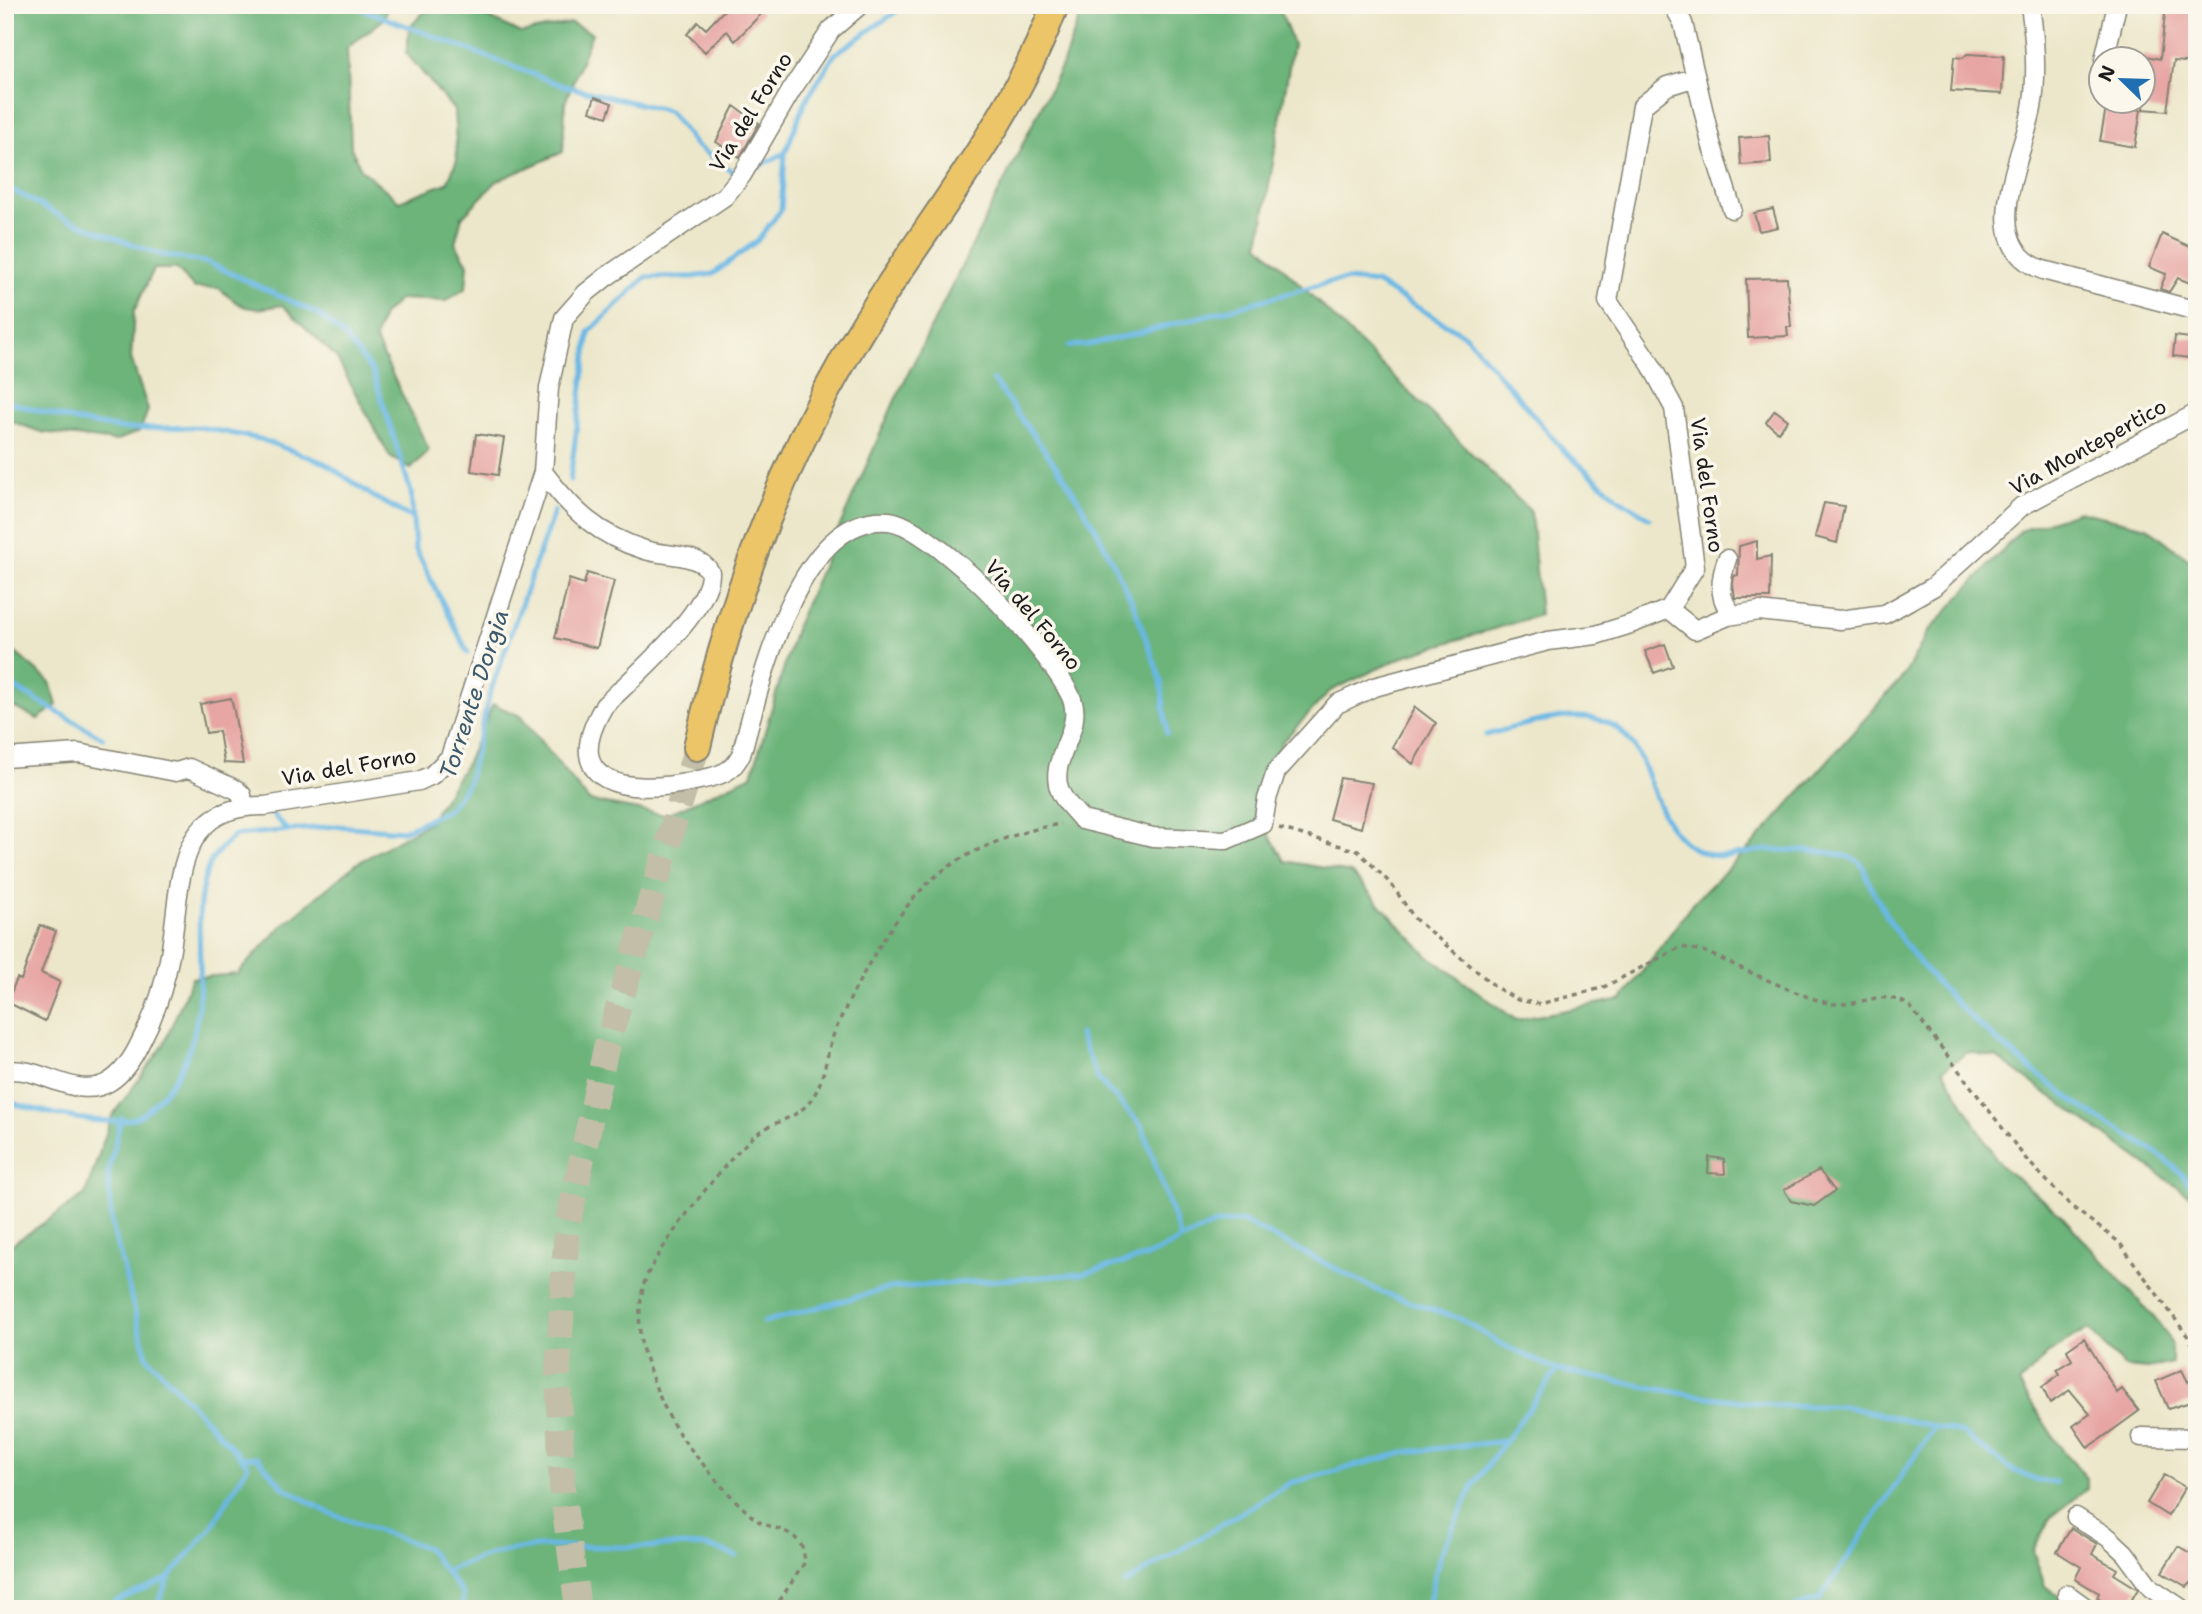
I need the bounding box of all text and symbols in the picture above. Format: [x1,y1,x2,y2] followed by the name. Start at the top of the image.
[2086,46,2156,116] north arrow
[703,47,799,177] street label: Via del Forno
[2092,62,2121,85] text: N
[2004,392,2172,502] street label: Via Montepertico
[1684,415,1730,555] street label: Via del Forno
[978,554,1088,676] street label: Via del Forno
[432,605,516,783] water label: Torrente Dorgia
[279,741,419,793] street label: Via del Forno

